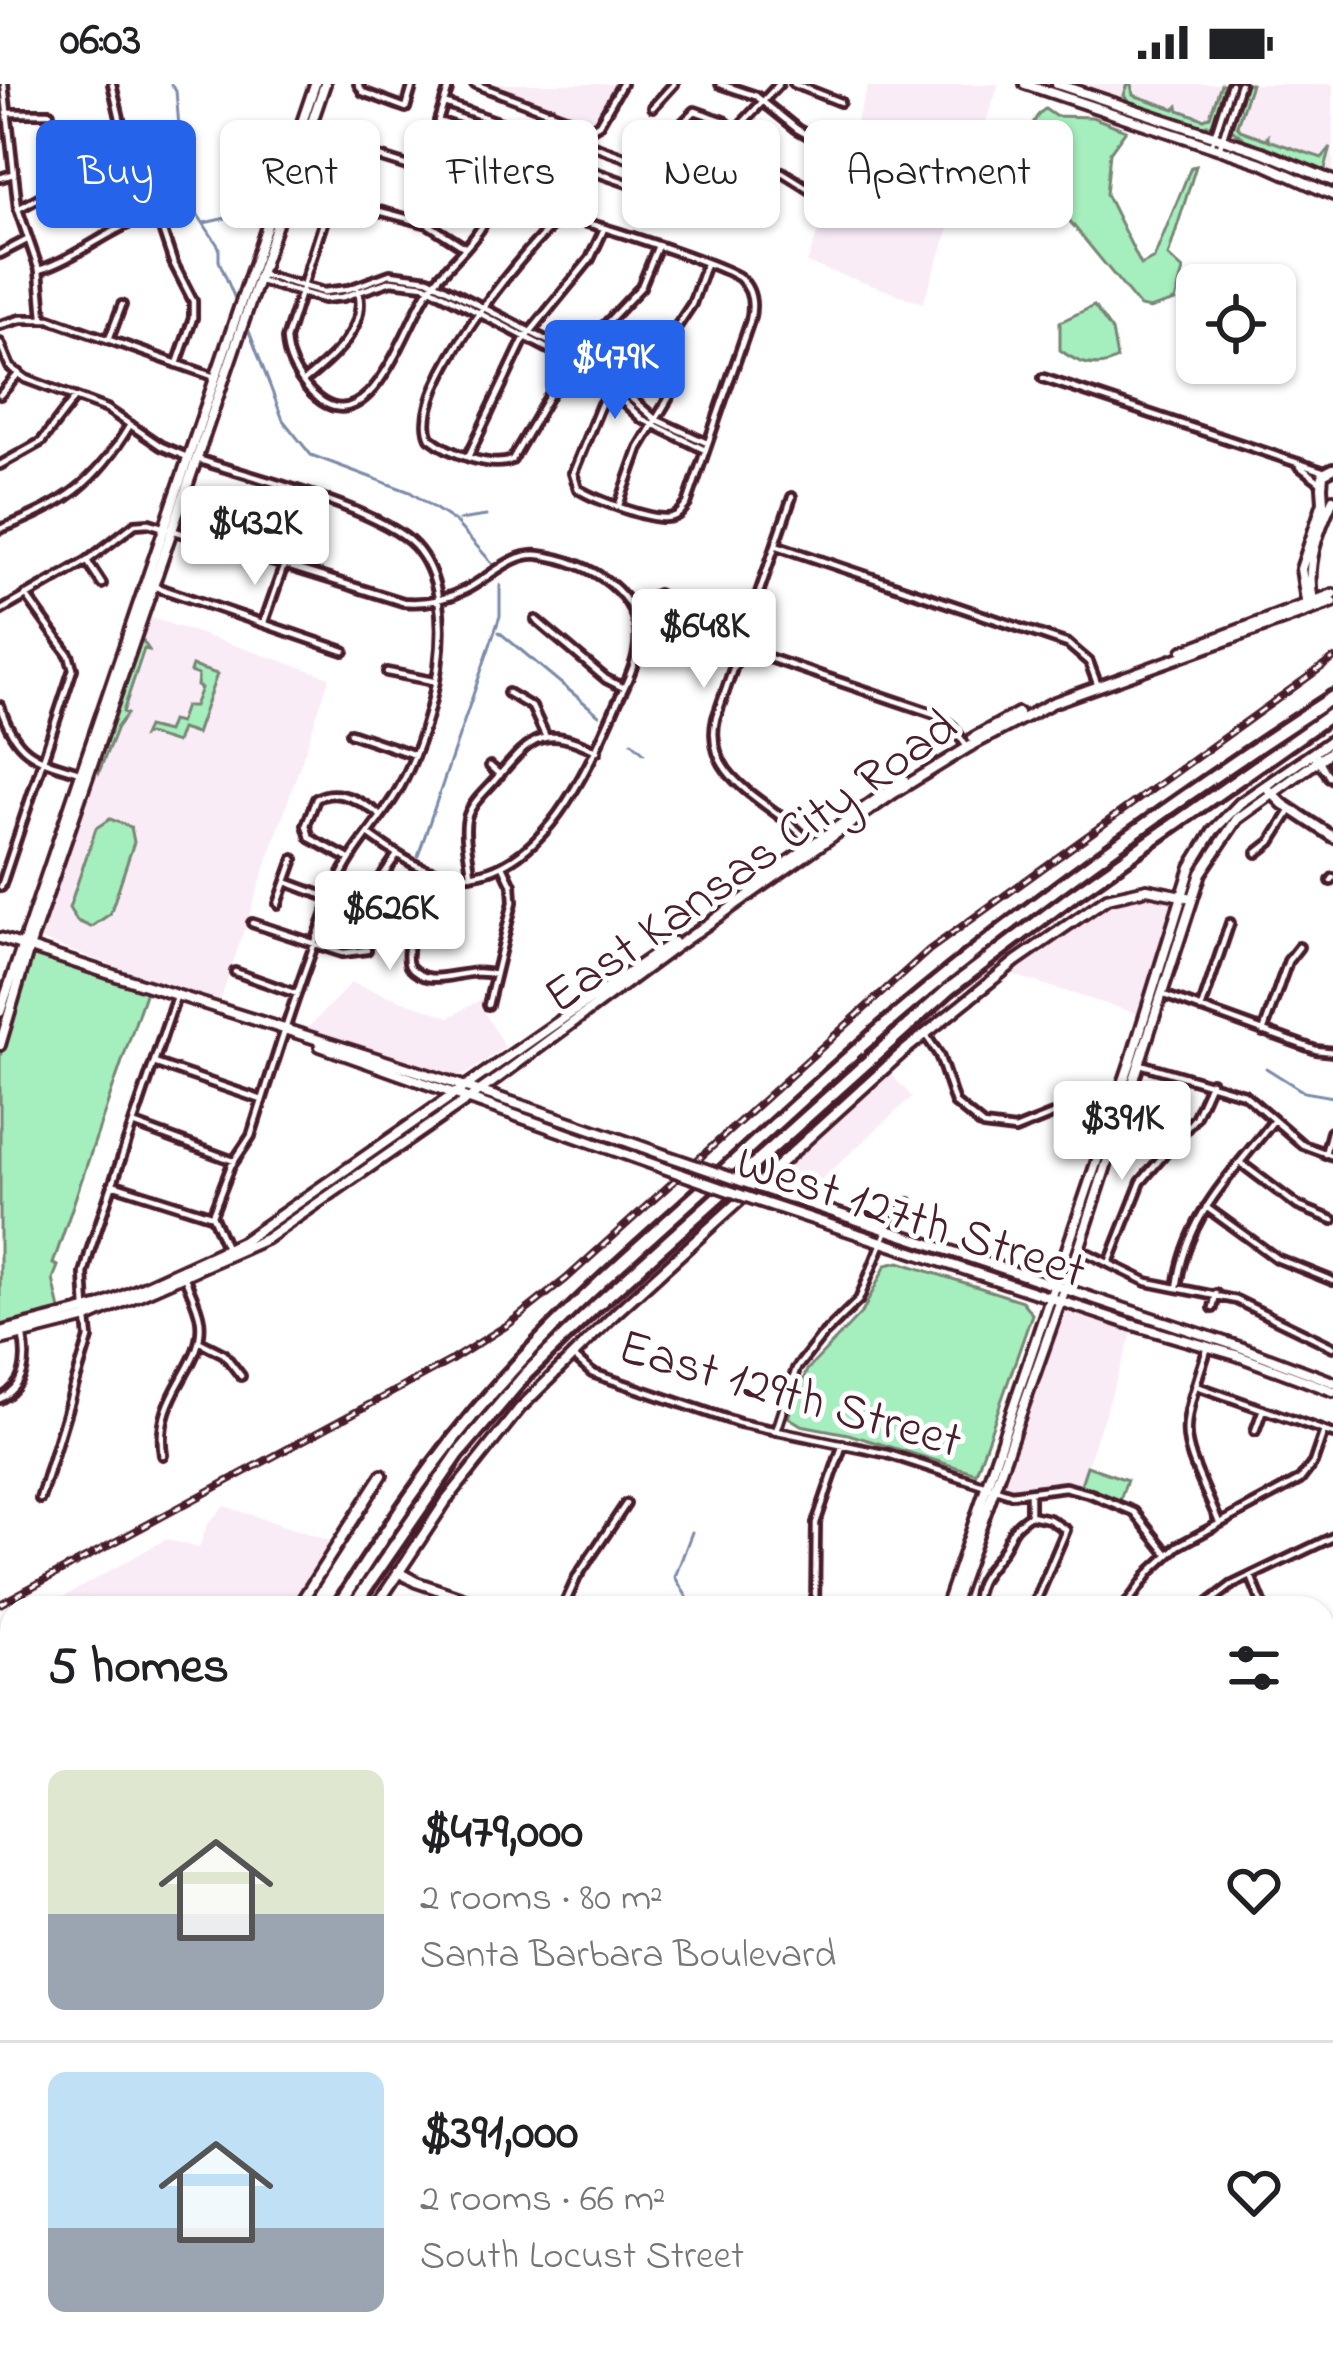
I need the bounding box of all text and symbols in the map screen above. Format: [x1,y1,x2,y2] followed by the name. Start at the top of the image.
[60,9,141,75] text: 06:03
[36,120,196,228] chip: Buy
[220,120,380,228] chip: Rent
[404,120,598,228] chip: Filters
[622,120,780,228] chip: New
[804,120,1073,228] chip: Apartment
[1176,264,1296,384] map controls
[1176,264,1296,384] button: locate
[531,320,699,422] pin: $479K
[572,330,658,387] text: $479K
[171,486,339,588] pin: $432K
[208,496,302,553] text: $432K
[620,589,788,691] pin: $648K
[659,599,749,656] text: $648K
[530,692,974,1035] street label: East Kansas City Road
[306,871,474,973] pin: $626K
[342,881,438,938] text: $626K
[1038,1081,1206,1183] pin: $391K
[1081,1091,1163,1148] text: $391K
[726,1127,1095,1311] street label: West 127th Street
[609,1311,970,1481] street label: East 129th Street
[48,1631,229,1706] text: 5 homes
[1221,1635,1287,1701] icon: filters
[420,1796,583,1871] text: $479,000
[144,1818,288,1962] icon: home
[1221,1857,1287,1923] icon: heart
[420,1871,663,1928] text: 2 rooms · 80 m²
[420,1928,836,1985] text: Santa Barbara Boulevard
[420,2097,578,2172] text: $391,000
[144,2120,288,2264] icon: home
[1221,2159,1287,2225] icon: heart
[420,2172,666,2229] text: 2 rooms · 66 m²
[420,2229,744,2286] text: South Locust Street

